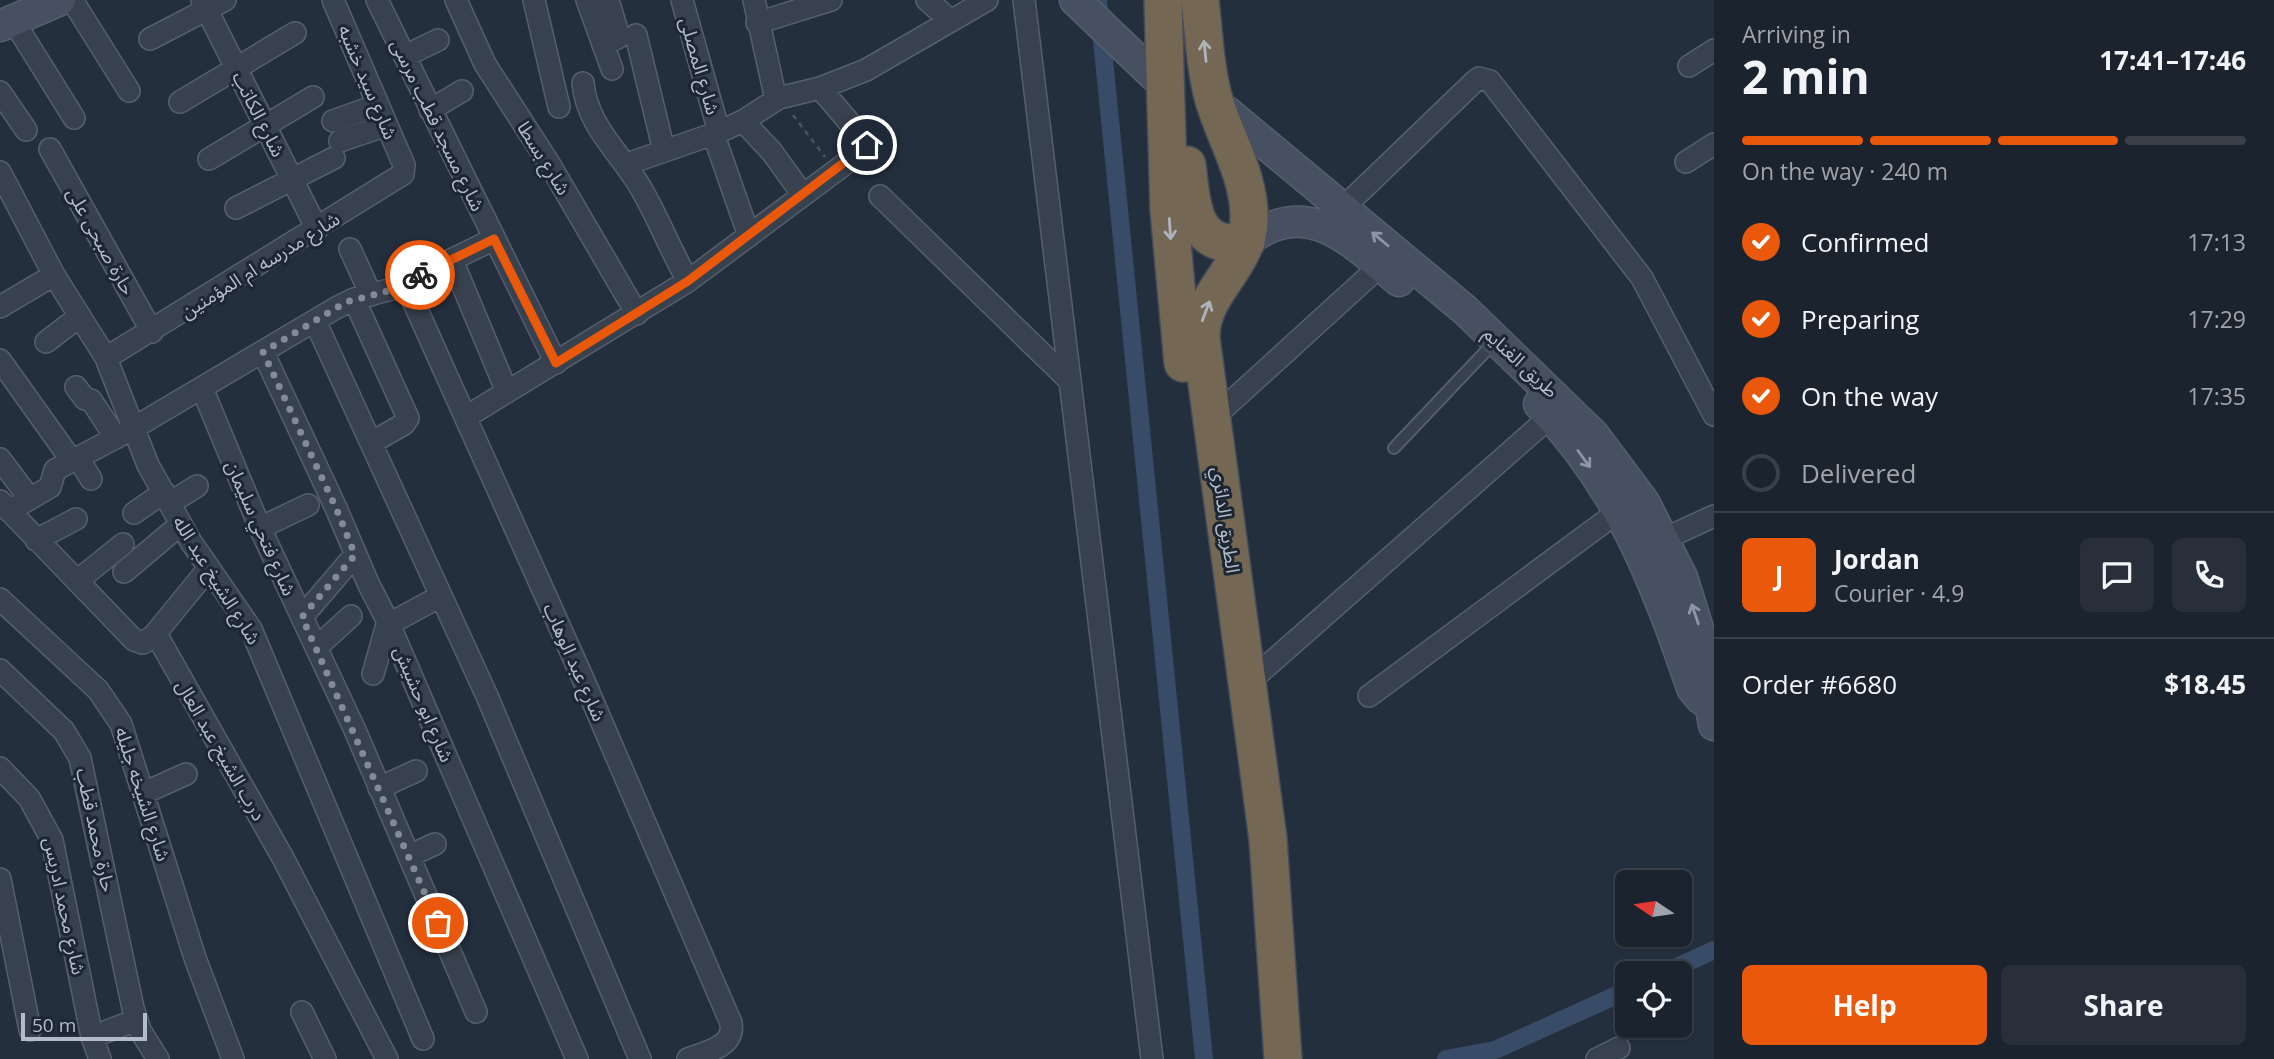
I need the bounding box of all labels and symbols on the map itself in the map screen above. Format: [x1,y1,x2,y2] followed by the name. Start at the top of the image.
[673,14,726,118] street label: شارع المصلى
[331,21,404,144] street label: شارع سيد خشبه
[384,34,491,216] street label: شارع مسجد قطب مرسى
[1199,40,1212,63] one-way arrow
[225,67,292,162] street label: شارع الكاتب
[837,115,897,175] pin
[510,116,577,200] street label: شارع بسطا
[61,182,141,300] street label: حارة صبحى على
[175,205,346,326] street label: شارع مدرسه ام المؤمنين
[1164,217,1177,240] one-way arrow
[1371,232,1389,247] one-way arrow
[385,240,455,310] courier
[1200,300,1213,322] one-way arrow
[1477,321,1564,405] street label: طريق الغنايم
[1577,449,1591,468] one-way arrow
[217,456,303,601] street label: شارع فتحي سليمان
[1203,465,1246,575] street label: الطريق الدائري
[165,511,267,650] street label: شارع الشيخ عبد الله
[536,599,613,726] street label: شارع عبد الوهاب
[1688,603,1700,625] one-way arrow
[387,642,460,767] street label: شارع ابو حشيش
[168,675,272,826] street label: درب الشيخ عبد العال
[108,723,177,865] street label: شارع الشيخه جليله
[70,765,122,895] street label: حارة محمد قطب
[37,835,92,977] street label: شارع محمد ادريس
[1615,870,1692,947] north arrow
[408,893,468,953] pin
[21,1010,147,1042] scale bar

